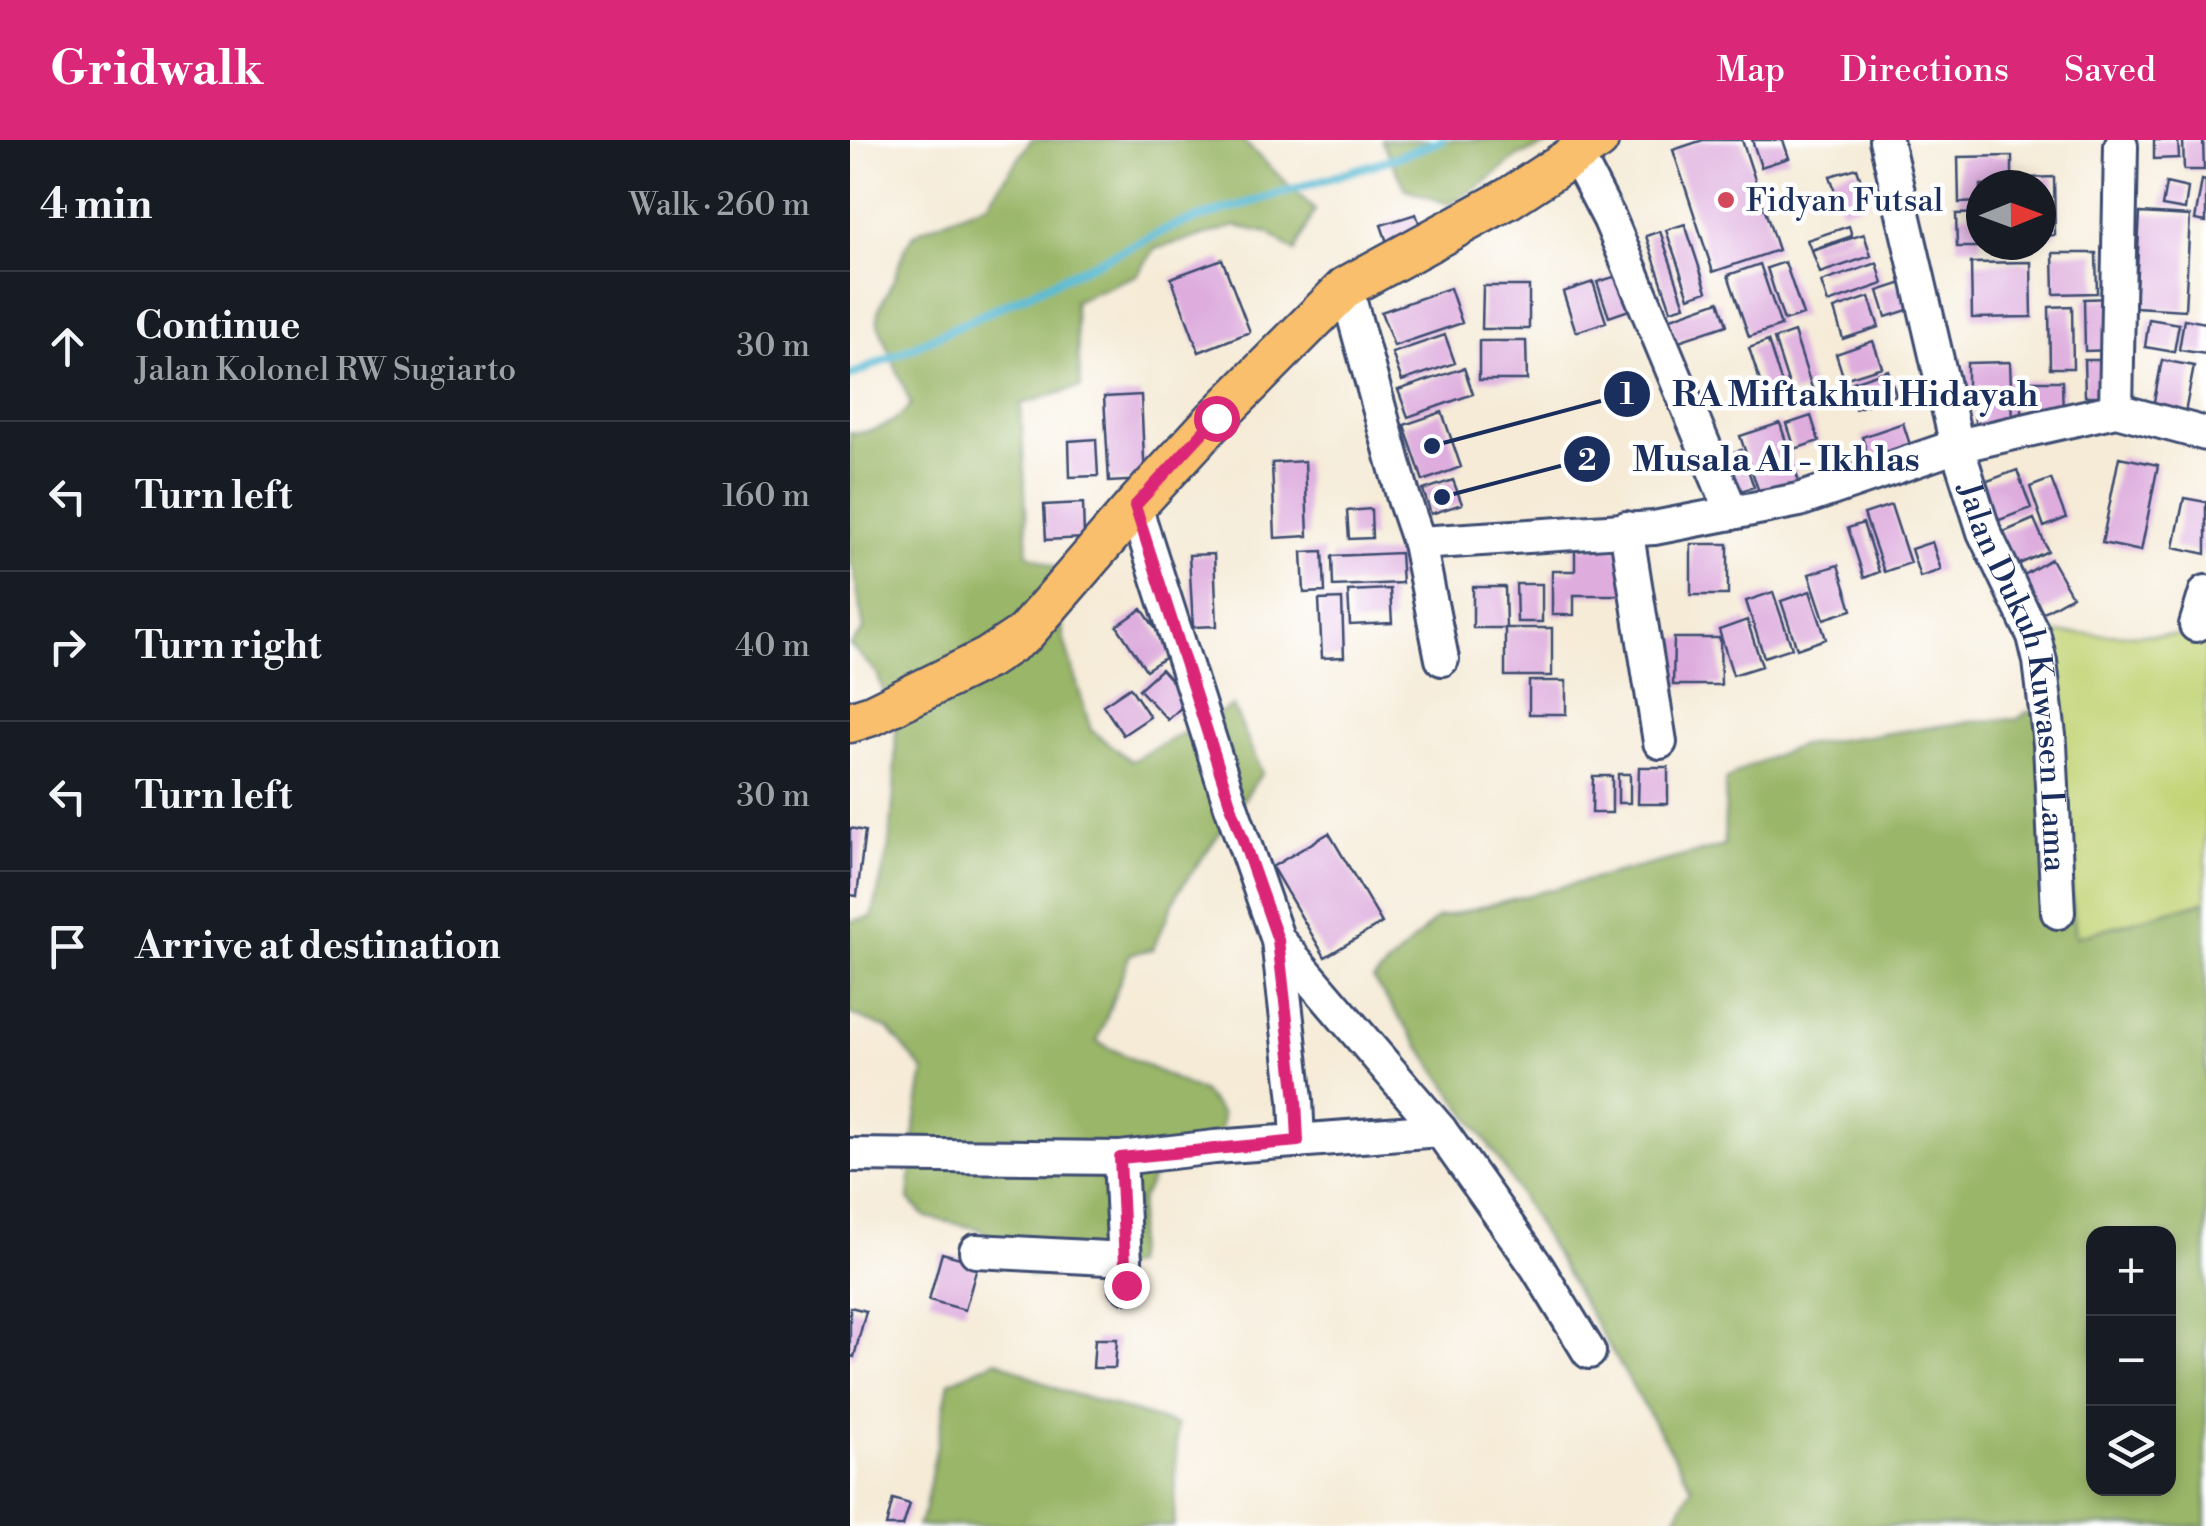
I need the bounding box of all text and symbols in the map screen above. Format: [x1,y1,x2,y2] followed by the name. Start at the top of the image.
[50,40,263,100] text: Gridwalk
[1716,49,1785,92] text: Map
[1840,49,2009,92] text: Directions
[2064,49,2156,92] text: Saved
[1966,170,2056,260] north arrow
[40,179,152,232] text: 4 min
[1746,181,1944,221] place label: Fidyan Futsal
[629,185,810,225] text: Walk · 260 m
[1715,189,1737,211] marker: Fidyan Futsal
[135,303,300,350] text: Continue
[40,319,95,374] icon: ahead
[736,326,810,366] text: 30 m
[135,350,516,390] text: Jalan Kolonel RW Sugiarto
[1602,361,2058,426] callout: RA Miftakhul Hidayah
[1672,374,2038,417] text: RA Miftakhul Hidayah
[1620,376,1635,414] text: 1
[1194,396,1240,442] route start
[1562,427,1940,492] callout: Musala Al - Ikhlas
[1632,439,1920,482] text: Musala Al - Ikhlas
[1578,442,1596,480] text: 2
[40,469,95,524] icon: left
[135,473,292,520] text: Turn left
[722,476,810,516] text: 160 m
[1948,476,2075,874] street label: Jalan Dukuh Kuwasen Lama
[40,619,95,674] icon: right
[135,623,321,670] text: Turn right
[735,626,810,666] text: 40 m
[40,769,95,824] icon: left
[135,773,292,820] text: Turn left
[736,776,810,816] text: 30 m
[40,919,95,974] icon: arrive
[135,923,501,970] text: Arrive at destination
[2086,1226,2176,1496] map controls
[2086,1226,2176,1316] button: +
[1104,1263,1150,1309] route end
[2086,1316,2176,1406] button: −
[2086,1406,2176,1496] button: layers

